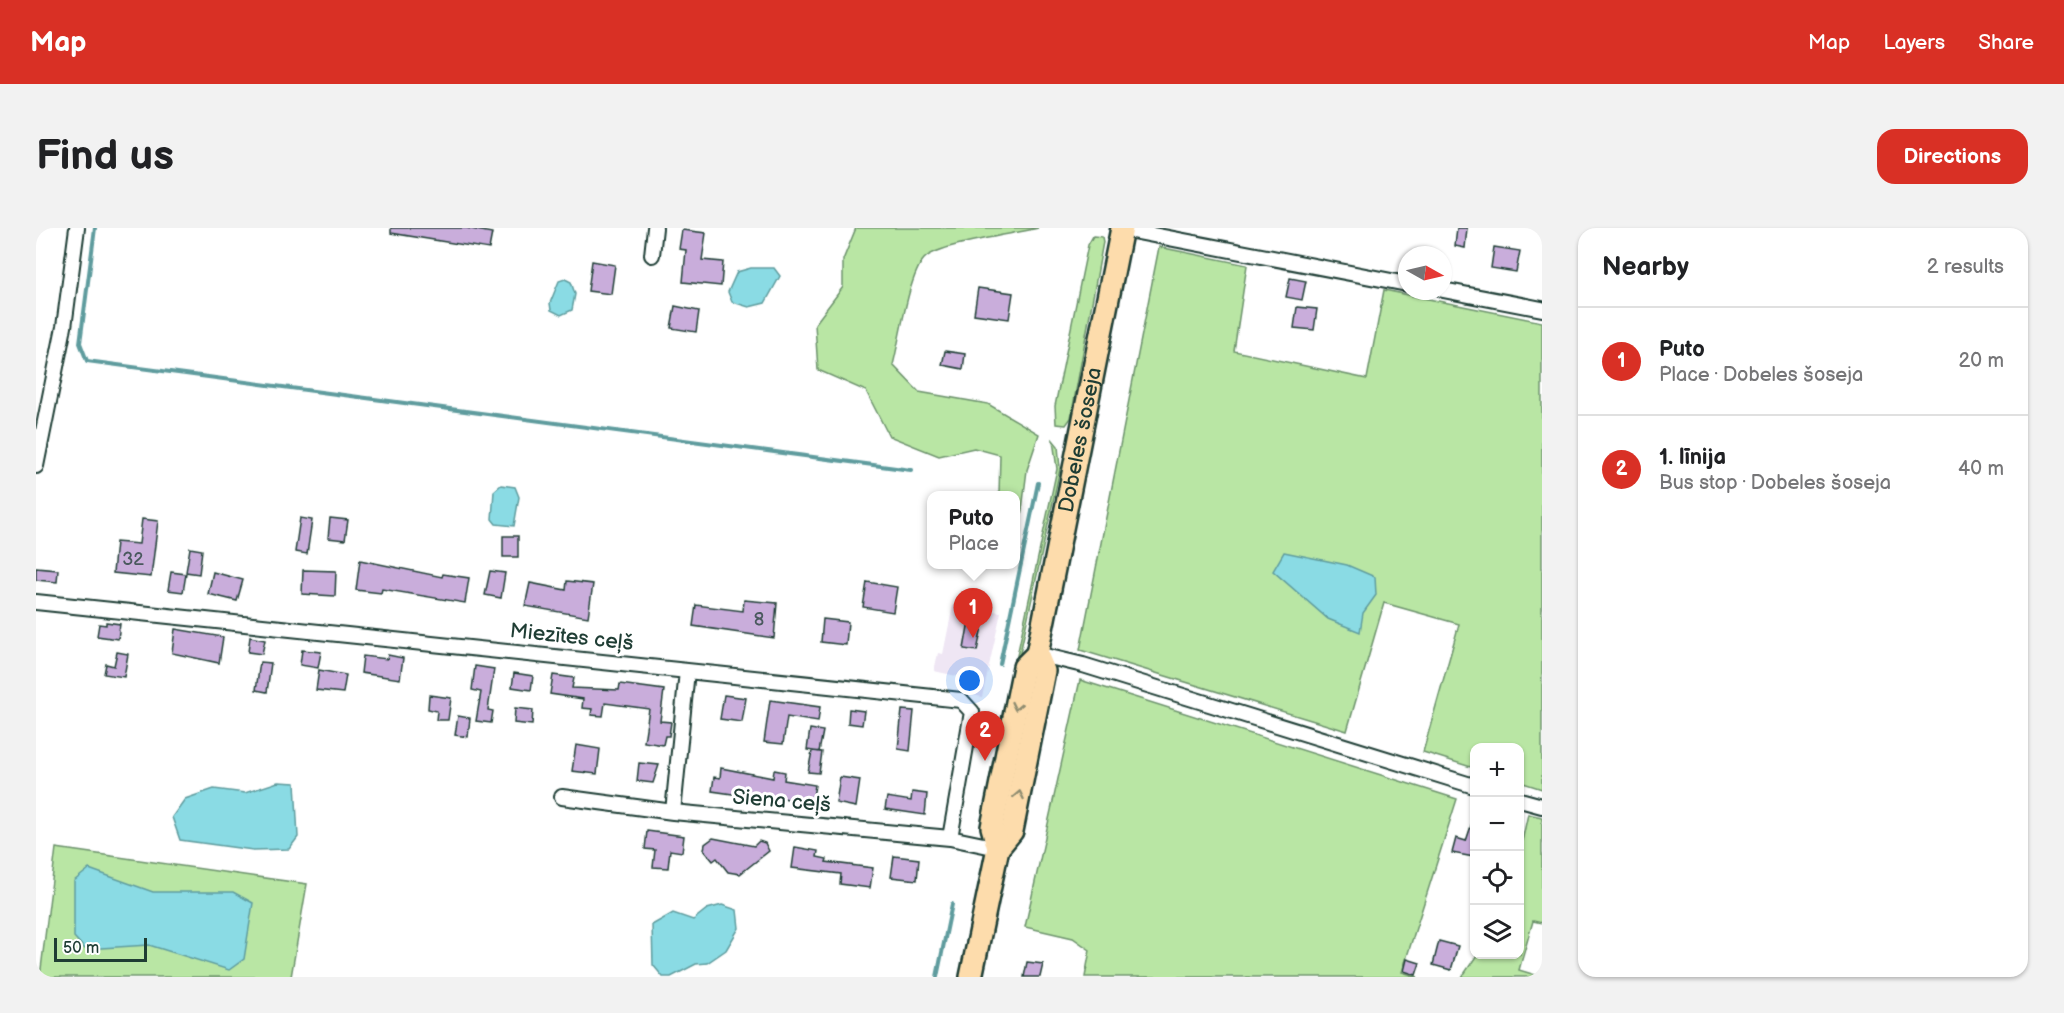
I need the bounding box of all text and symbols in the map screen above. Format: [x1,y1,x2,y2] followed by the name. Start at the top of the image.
[30,26,86,59] text: Map
[1808,30,1850,55] text: Map
[1883,30,1945,55] text: Layers
[1978,30,2034,55] text: Share
[1877,129,2028,184] button: Directions
[36,131,174,182] text: Find us
[1398,246,1452,300] north arrow
[1602,252,1689,283] text: Nearby
[1927,255,2004,279] text: 2 results
[1659,336,1705,363] text: Puto
[1617,349,1626,373] text: 1
[1959,349,2004,373] text: 20 m
[1659,363,1863,387] text: Place · Dobeles šoseja
[1053,365,1106,515] street label: Dobeles šoseja
[1659,444,1726,471] text: 1. līnija
[1616,457,1627,481] text: 2
[1958,457,2004,481] text: 40 m
[1659,471,1891,495] text: Bus stop · Dobeles šoseja
[927,491,1020,569] popup
[948,505,994,532] text: Puto
[948,532,999,556] text: Place
[122,549,144,570] house number: 32
[954,588,992,638] pin: 1
[754,609,764,630] house number: 8
[509,618,635,656] street label: Miezītes ceļš
[955,666,984,695] your location
[1010,701,1023,711] one-way arrow
[966,712,1004,761] pin: 2
[1470,743,1524,959] map controls
[1470,743,1524,797] button: +
[731,784,833,818] street label: Siena ceļš
[1012,791,1025,801] one-way arrow
[1470,797,1524,851] button: −
[1470,851,1524,905] button: locate
[1470,905,1524,959] button: layers
[54,935,147,962] scale bar
[63,939,99,958] text: 50 m

